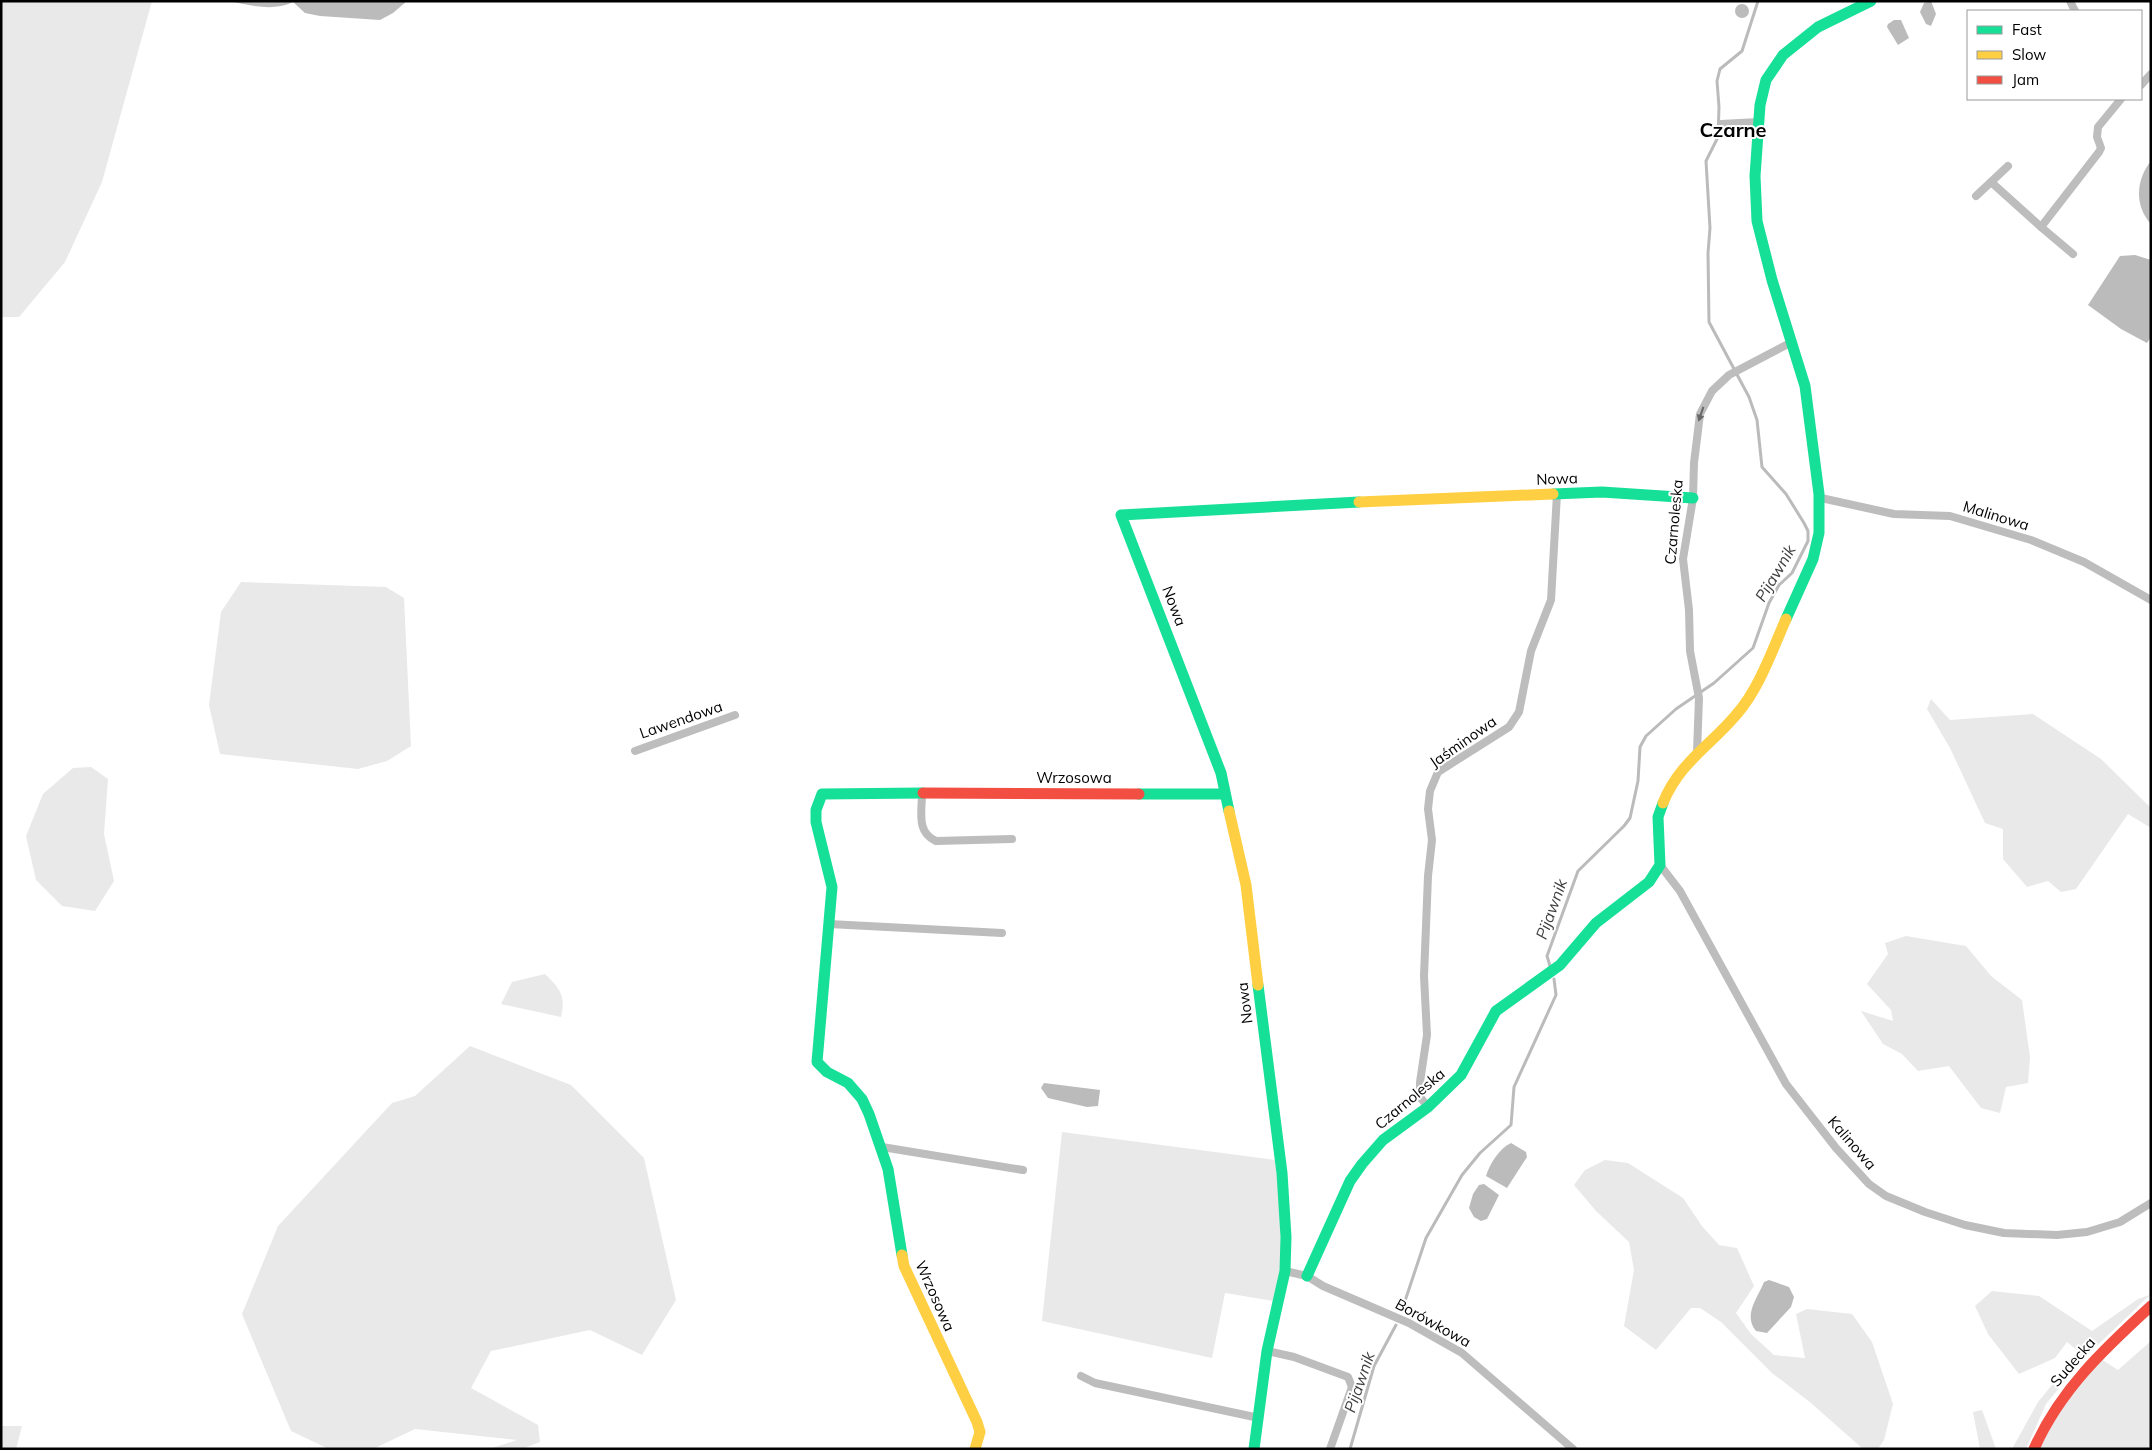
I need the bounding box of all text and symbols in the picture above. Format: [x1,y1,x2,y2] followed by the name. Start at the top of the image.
[1967,10,2142,100] legend
[2012,20,2042,39] text: Fast
[2012,45,2046,64] text: Slow
[2012,70,2039,89] text: Jam
[1699,117,1767,142] district label: Czarne
[1697,406,1705,421] one-way arrow
[1536,468,1578,489] street label: Nowa
[1660,479,1687,565] street label: Czarnoleska
[1961,496,2032,535] street label: Malinowa
[1750,540,1800,605] water label: Pijawnik
[1158,583,1191,629] street label: Nowa
[637,696,725,743] street label: Lawendowa
[1426,712,1500,772] street label: Jaśminowa
[1036,768,1112,787] street label: Wrzosowa
[1531,875,1571,942] water label: Pijawnik
[1233,981,1256,1025] street label: Nowa
[1371,1064,1448,1133] street label: Czarnoleska
[1824,1112,1881,1173] street label: Kalinowa
[911,1258,959,1334] street label: Wrzosowa
[1392,1294,1474,1351] street label: Borówkowa
[2046,1333,2099,1390] street label: Sudecka
[1339,1348,1379,1415] water label: Pijawnik

